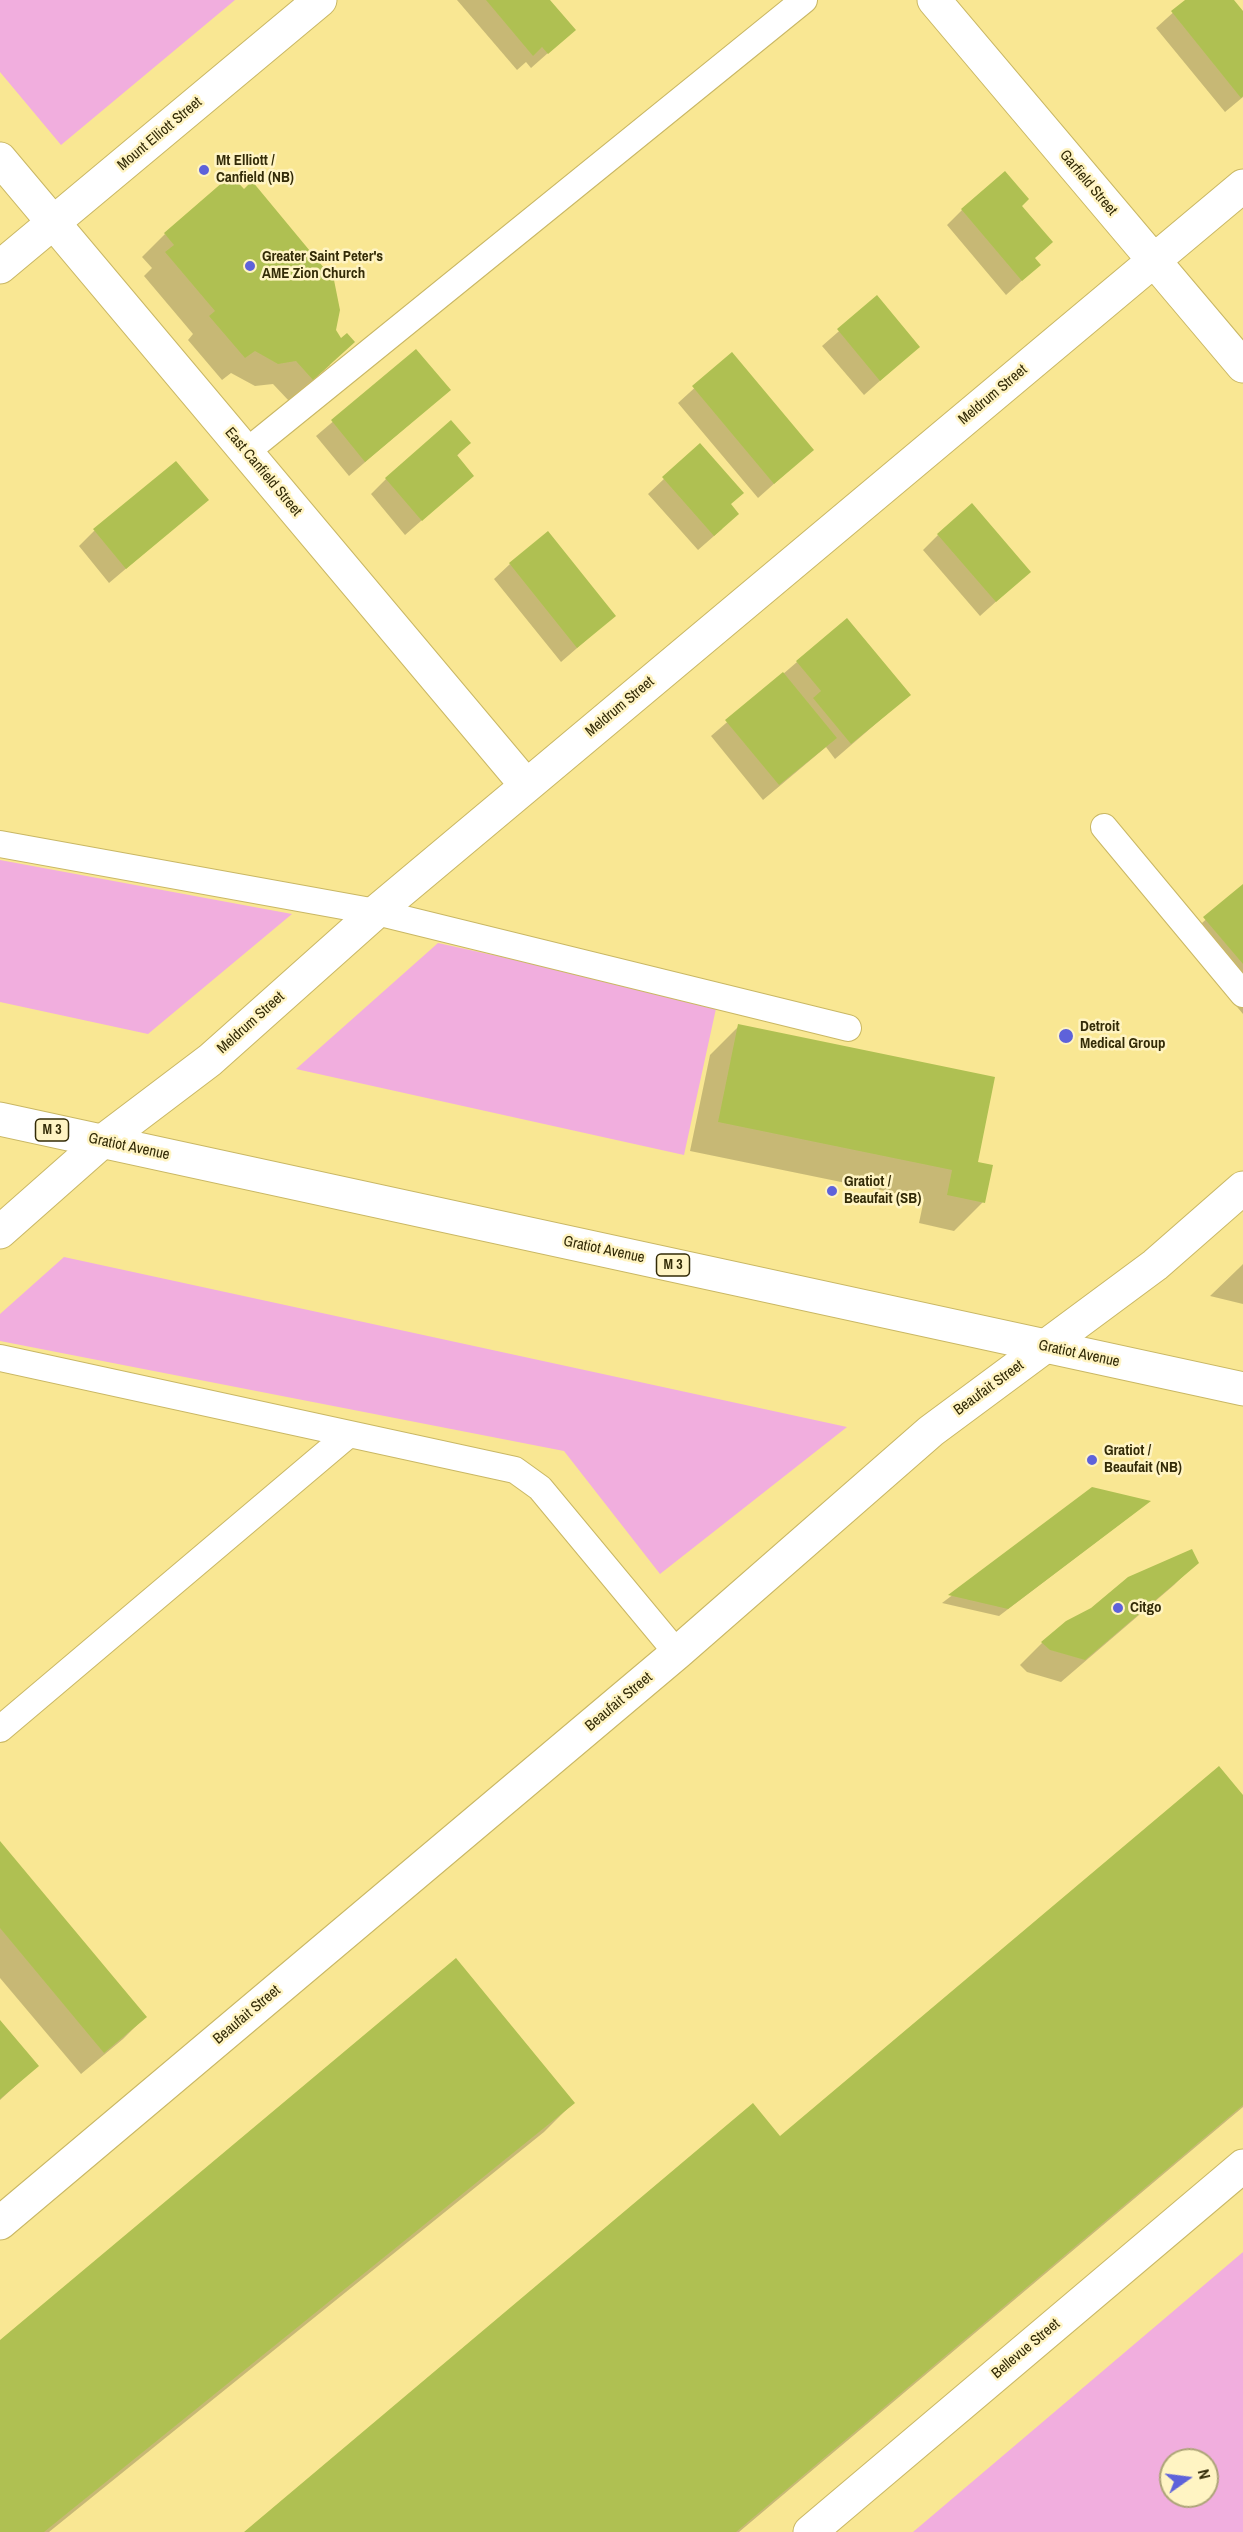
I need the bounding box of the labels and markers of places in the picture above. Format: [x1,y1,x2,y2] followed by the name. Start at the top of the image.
[216,152,294,187] place label: Mt Elliott / Canfield (NB)
[197,163,211,177] marker: Mt Elliott / Canfield (NB)
[262,248,383,283] place label: Greater Saint Peter's AME Zion Church
[243,259,257,273] marker: Greater Saint Peter's AME Zion Church
[1080,1018,1165,1053] place label: Detroit Medical Group
[1057,1027,1075,1045] marker: Detroit Medical Group
[844,1173,921,1208] place label: Gratiot / Beaufait (SB)
[825,1184,839,1198] marker: Gratiot / Beaufait (SB)
[1104,1442,1182,1477] place label: Gratiot / Beaufait (NB)
[1085,1453,1099,1467] marker: Gratiot / Beaufait (NB)
[1130,1599,1161,1617] place label: Citgo
[1111,1601,1125,1615] marker: Citgo

